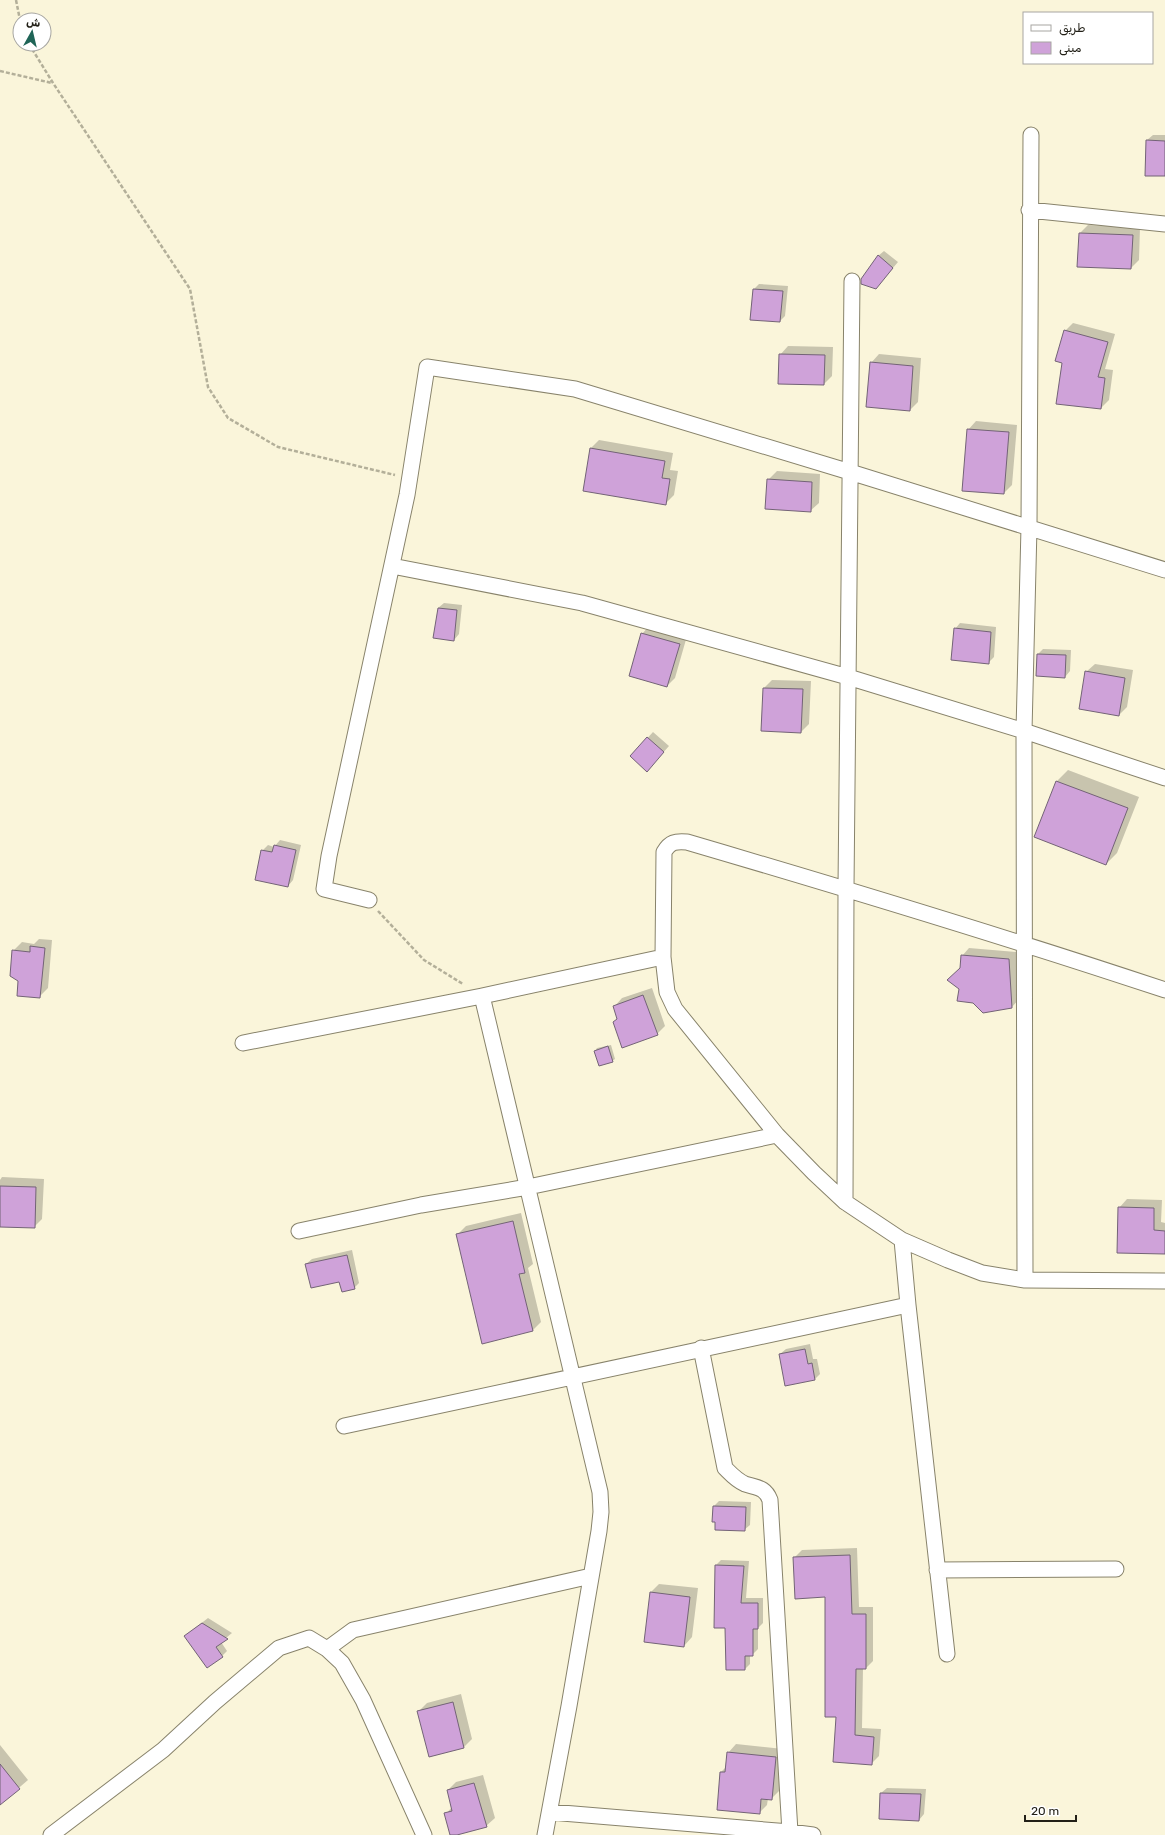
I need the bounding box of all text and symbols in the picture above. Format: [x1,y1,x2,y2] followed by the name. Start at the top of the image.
[12,12,52,52] north arrow
[1023,12,1153,64] legend
[26,15,41,30] text: ش
[1059,21,1085,36] text: طريق
[1059,41,1082,56] text: مبنى
[1025,1797,1076,1823] scale bar
[1031,1804,1059,1818] text: 20 m

